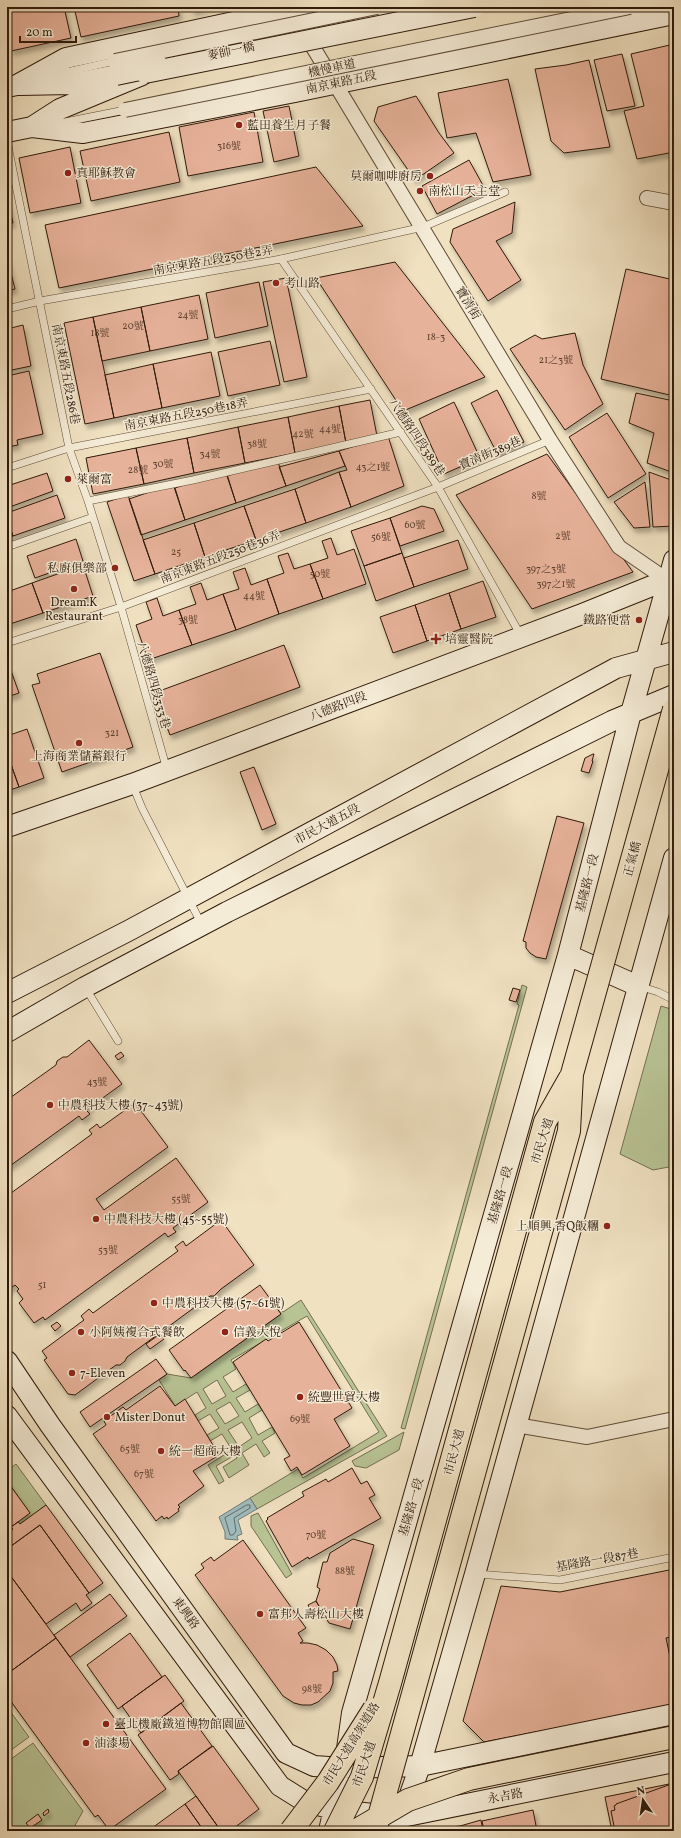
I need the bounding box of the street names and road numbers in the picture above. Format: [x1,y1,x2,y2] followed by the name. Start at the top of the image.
[206,39,256,65] street label: 麥帥一橋
[307,56,357,82] street label: 機慢車道
[304,68,378,98] street label: 南京東路五段
[152,243,274,279] street label: 南京東路五段250巷2弄
[451,284,484,324] street label: 寶清街
[47,322,83,426] street label: 南京東路五段286巷
[123,395,250,435] street label: 南京東路五段250巷18弄
[384,396,448,480] street label: 八德路四段389巷
[457,434,524,474] street label: 寶清街389巷
[158,528,283,588] street label: 南京東路五段250巷36弄
[133,640,173,731] street label: 八德路四段333巷
[307,689,369,725] street label: 八德路四段
[292,801,363,849] street label: 市民大道五段
[621,840,645,879] street label: 正氣橋
[573,852,603,914] street label: 基隆路一段
[528,1116,558,1167] street label: 市民大道
[485,1164,517,1226] street label: 基隆路一段
[441,1427,469,1478] street label: 市民大道
[396,1476,428,1538] street label: 基隆路一段
[554,1546,640,1576] street label: 基隆路一段87巷
[168,1594,202,1633] street label: 東興路
[319,1699,383,1789] street label: 市民大道高架道路
[349,1739,379,1789] street label: 市民大道
[486,1786,524,1808] street label: 永吉路

